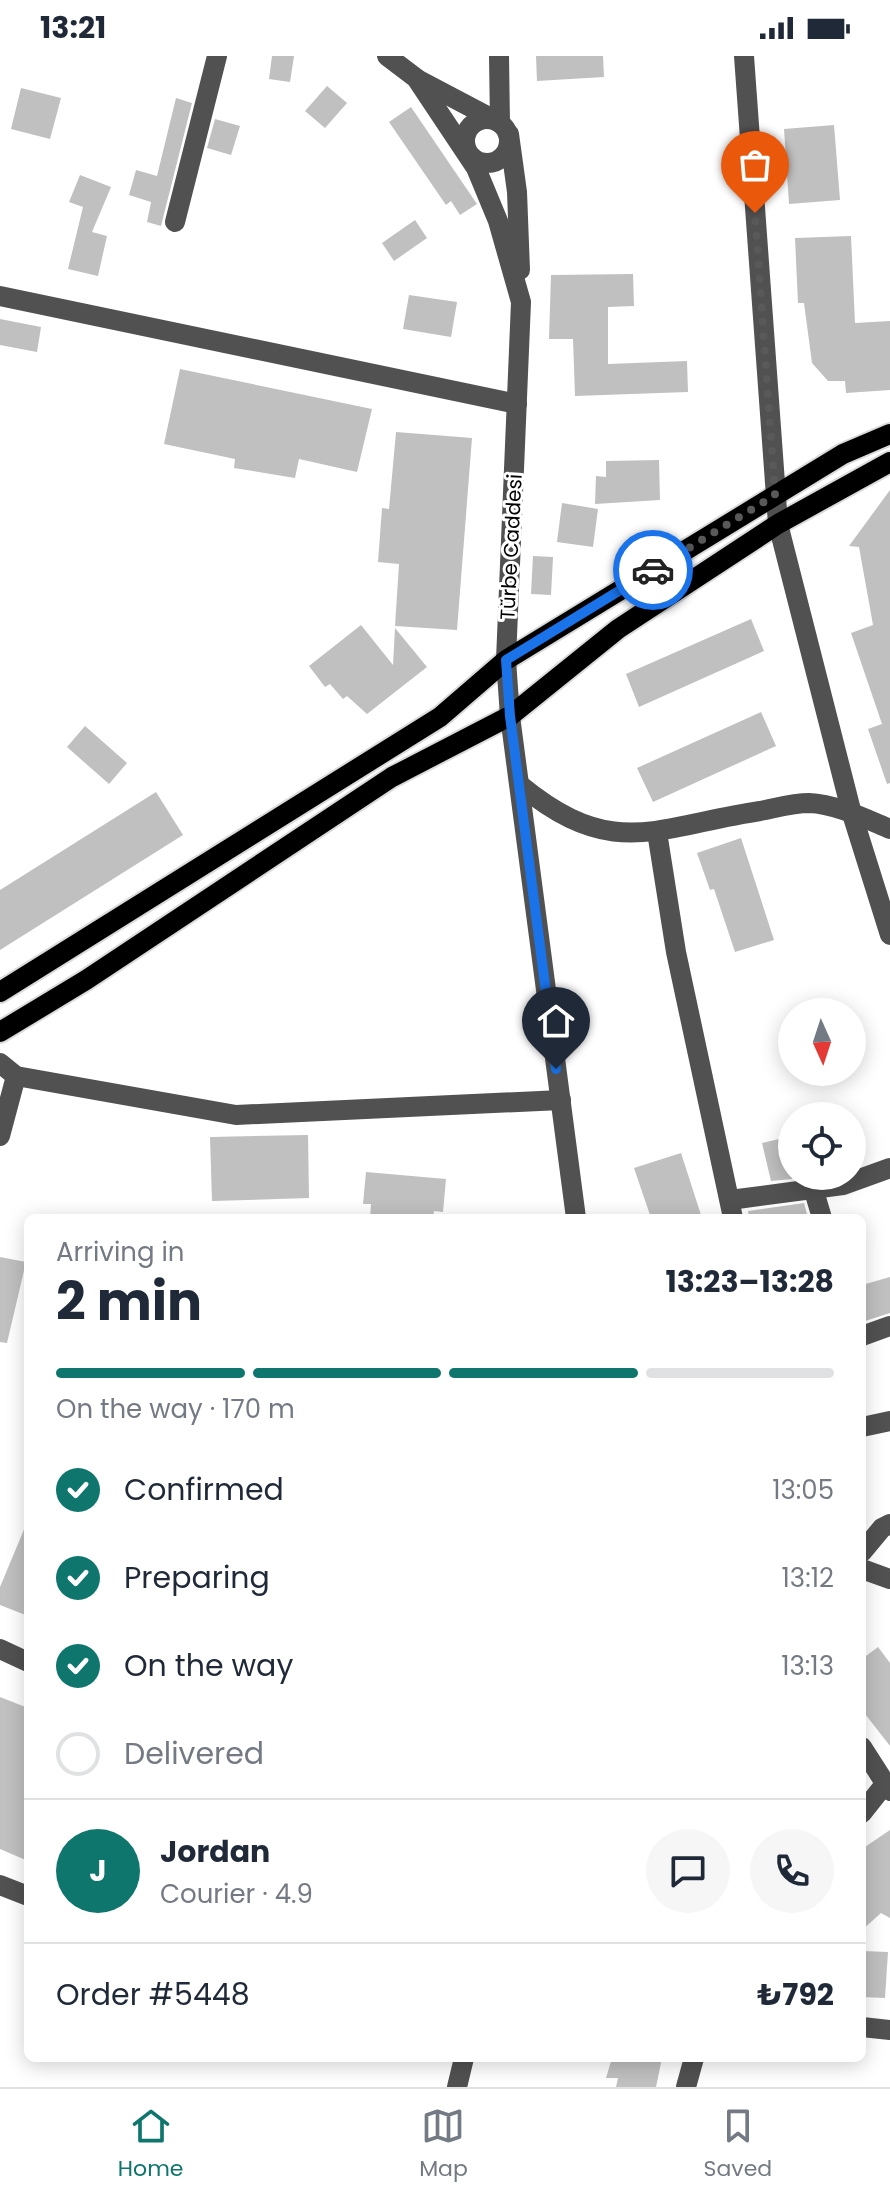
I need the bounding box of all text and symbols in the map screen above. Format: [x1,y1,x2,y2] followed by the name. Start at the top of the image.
[40,6,106,49] text: 13:21
[721,131,789,213] pin
[733,143,777,187] icon: bag
[493,473,529,621] street label: Türbe Caddesi
[613,530,693,610] courier
[631,548,675,592] icon: car
[522,987,590,1069] pin
[778,998,866,1086] north arrow
[778,998,866,1190] map controls
[534,999,578,1043] icon: home
[778,1102,866,1190] button: locate
[56,1234,185,1270] text: Arriving in
[665,1260,834,1303] text: 13:23–13:28
[56,1265,202,1338] text: 2 min
[56,1391,295,1427] text: On the way · 170 m
[56,1468,100,1512] icon: check
[124,1468,284,1511] text: Confirmed
[772,1472,834,1508] text: 13:05
[56,1556,100,1600] icon: check
[124,1556,270,1599] text: Preparing
[782,1560,834,1596] text: 13:12
[56,1644,100,1688] icon: check
[124,1644,293,1687] text: On the way
[781,1648,834,1684] text: 13:13
[124,1732,264,1775] text: Delivered
[646,1829,730,1913] button: chat
[750,1829,834,1913] button: phone
[160,1830,270,1873] text: Jordan
[89,1849,107,1892] text: J
[160,1876,313,1912] text: Courier · 4.9
[56,1973,250,2016] text: Order #5448
[757,1973,834,2016] text: ₺792
[118,2104,183,2185] tab: Home
[419,2104,468,2185] tab: Map
[704,2104,772,2185] tab: Saved

